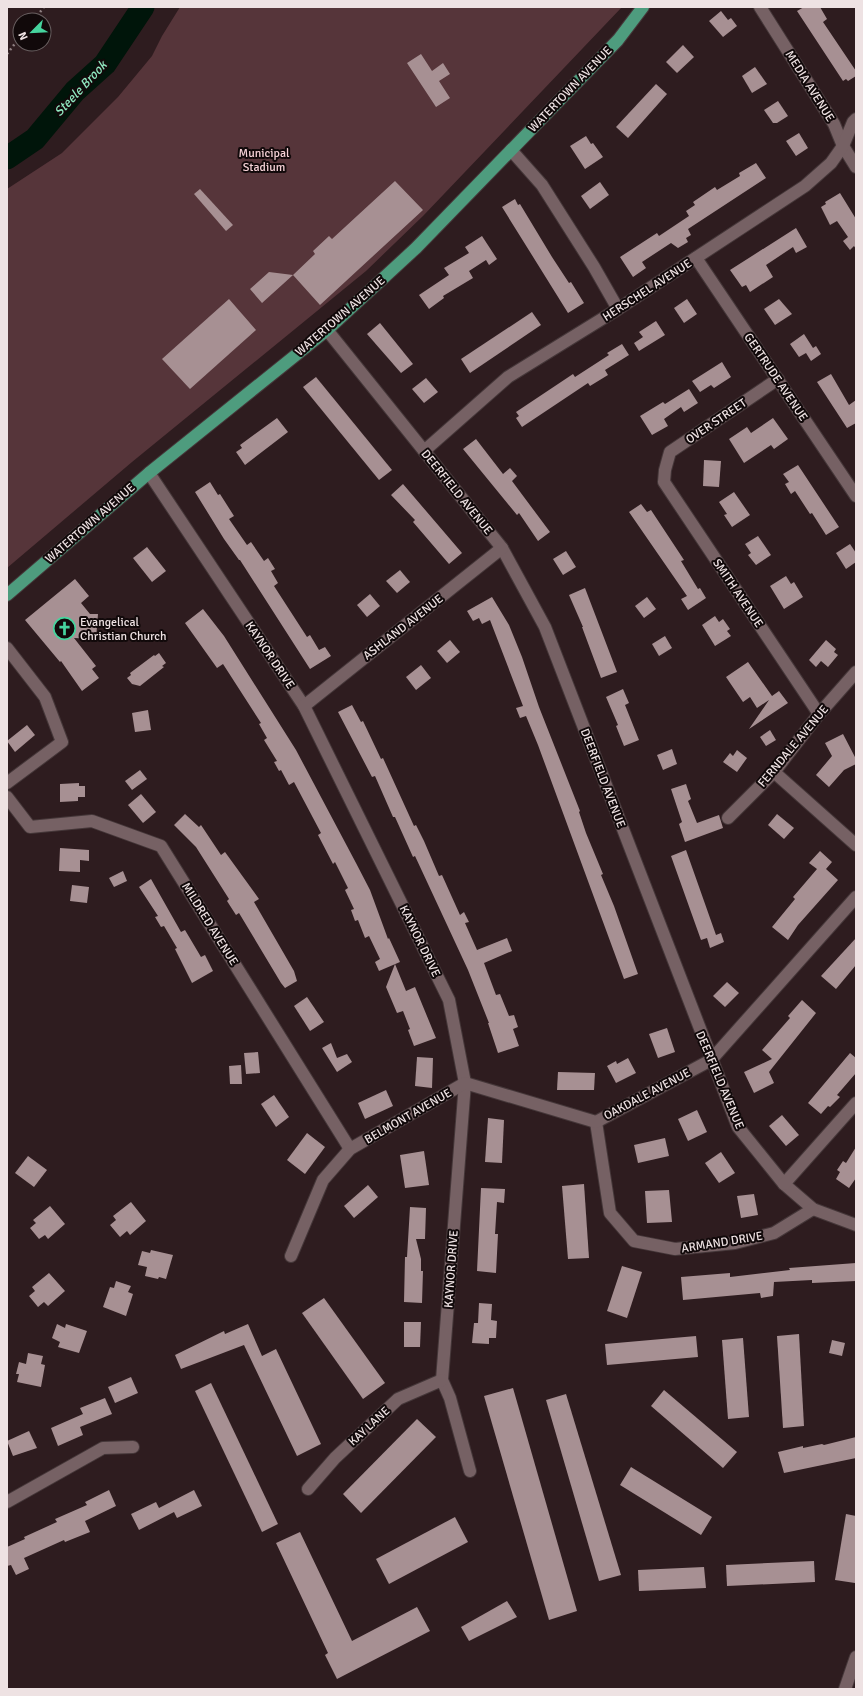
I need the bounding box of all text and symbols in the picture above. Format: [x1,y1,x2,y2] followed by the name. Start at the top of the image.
[12,12,52,52] north arrow
[16,30,31,42] text: N
[525,43,616,136] street label: WATERTOWN AVENUE
[782,48,838,125] street label: MEDIA AVENUE
[51,57,111,120] water label: Steele Brook
[238,146,290,175] park label: Municipal Stadium
[600,256,695,325] street label: HERSCHEL AVENUE
[292,273,388,359] street label: WATERTOWN AVENUE
[741,330,811,424] street label: GERTRUDE AVENUE
[683,396,750,447] street label: OVER STREET
[418,447,496,538] street label: DEERFIELD AVENUE
[42,480,138,566] street label: WATERTOWN AVENUE
[709,556,766,631] street label: SMITH AVENUE
[360,591,447,663] street label: ASHLAND AVENUE
[80,615,166,644] place label: Evangelical Christian Church
[52,616,78,642] church icon: Evangelical Christian Church
[242,619,298,692] street label: KAYNOR DRIVE
[755,702,832,790] street label: FERNDALE AVENUE
[577,726,628,830] street label: DEERFIELD AVENUE
[178,880,241,969] street label: MILDRED AVENUE
[396,903,443,980] street label: KAYNOR DRIVE
[692,1029,747,1132] street label: DEERFIELD AVENUE
[601,1065,693,1124] street label: OAKDALE AVENUE
[362,1085,455,1147] street label: BELMONT AVENUE
[441,1229,462,1308] street label: KAYNOR DRIVE
[680,1229,764,1256] street label: ARMAND DRIVE
[346,1403,393,1449] street label: KAY LANE

